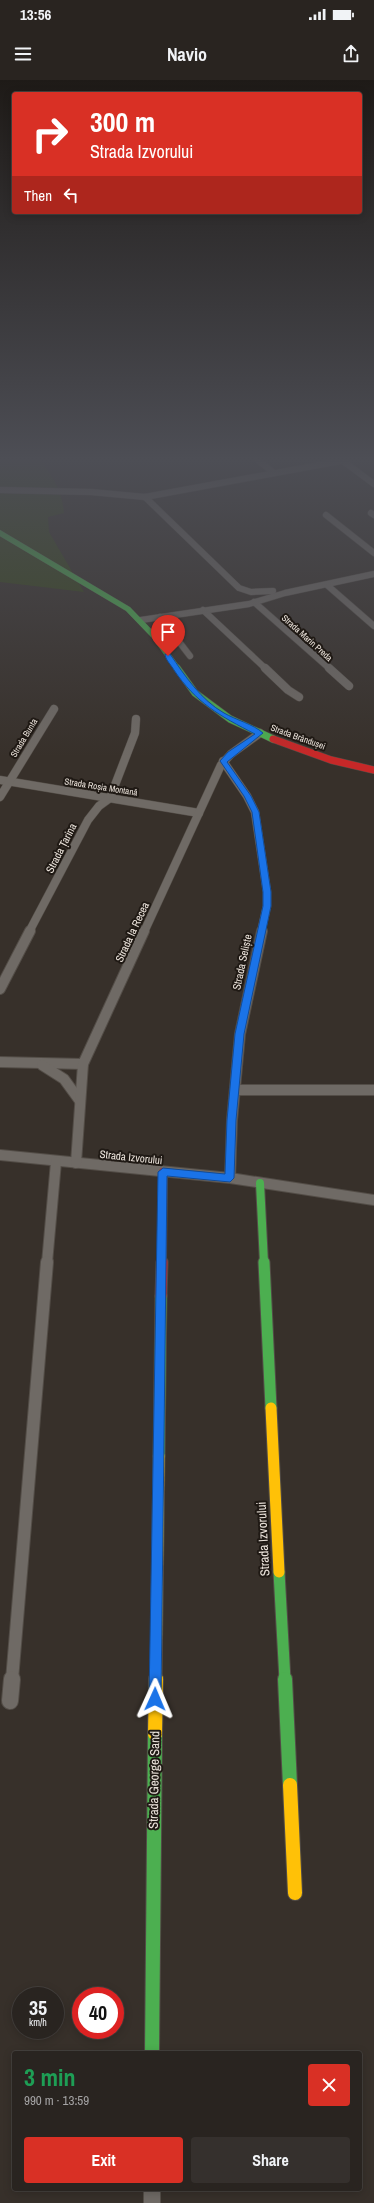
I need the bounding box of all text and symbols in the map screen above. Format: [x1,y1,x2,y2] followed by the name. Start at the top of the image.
[20,4,51,25] text: 13:56
[167,42,207,67] text: Navio
[12,43,34,65] icon: menu
[340,43,362,65] icon: share
[90,103,155,141] text: 300 m
[24,108,76,160] icon: right
[90,139,193,164] text: Strada Izvorului
[60,184,82,206] icon: left
[24,185,52,206] text: Then
[279,612,335,664] street label: Strada Marin Preda
[151,615,185,656] pin
[157,621,179,643] icon: arrive
[8,716,40,760] street label: Strada Bunta
[269,722,327,752] street label: Strada Brândușei
[64,775,138,799] street label: Strada Roșia Montană
[42,821,80,875] street label: Strada Țarina
[112,900,152,964] street label: Strada la Recea
[229,933,255,991] street label: Strada Seliște
[99,1147,163,1167] street label: Strada Izvorului
[253,1501,273,1577] street label: Strada Izvorului
[134,1678,176,1720] position arrow
[145,1731,163,1829] street label: Strada George Sand
[72,1987,124,2039] speed limit sign: 40
[29,1994,47,2021] text: 35
[29,2016,47,2029] text: km/h
[24,2061,75,2093] text: 3 min
[308,2064,350,2106] button: close
[24,2092,89,2109] text: 990 m · 13:59
[24,2137,183,2183] button: Exit
[191,2137,350,2183] button: Share

